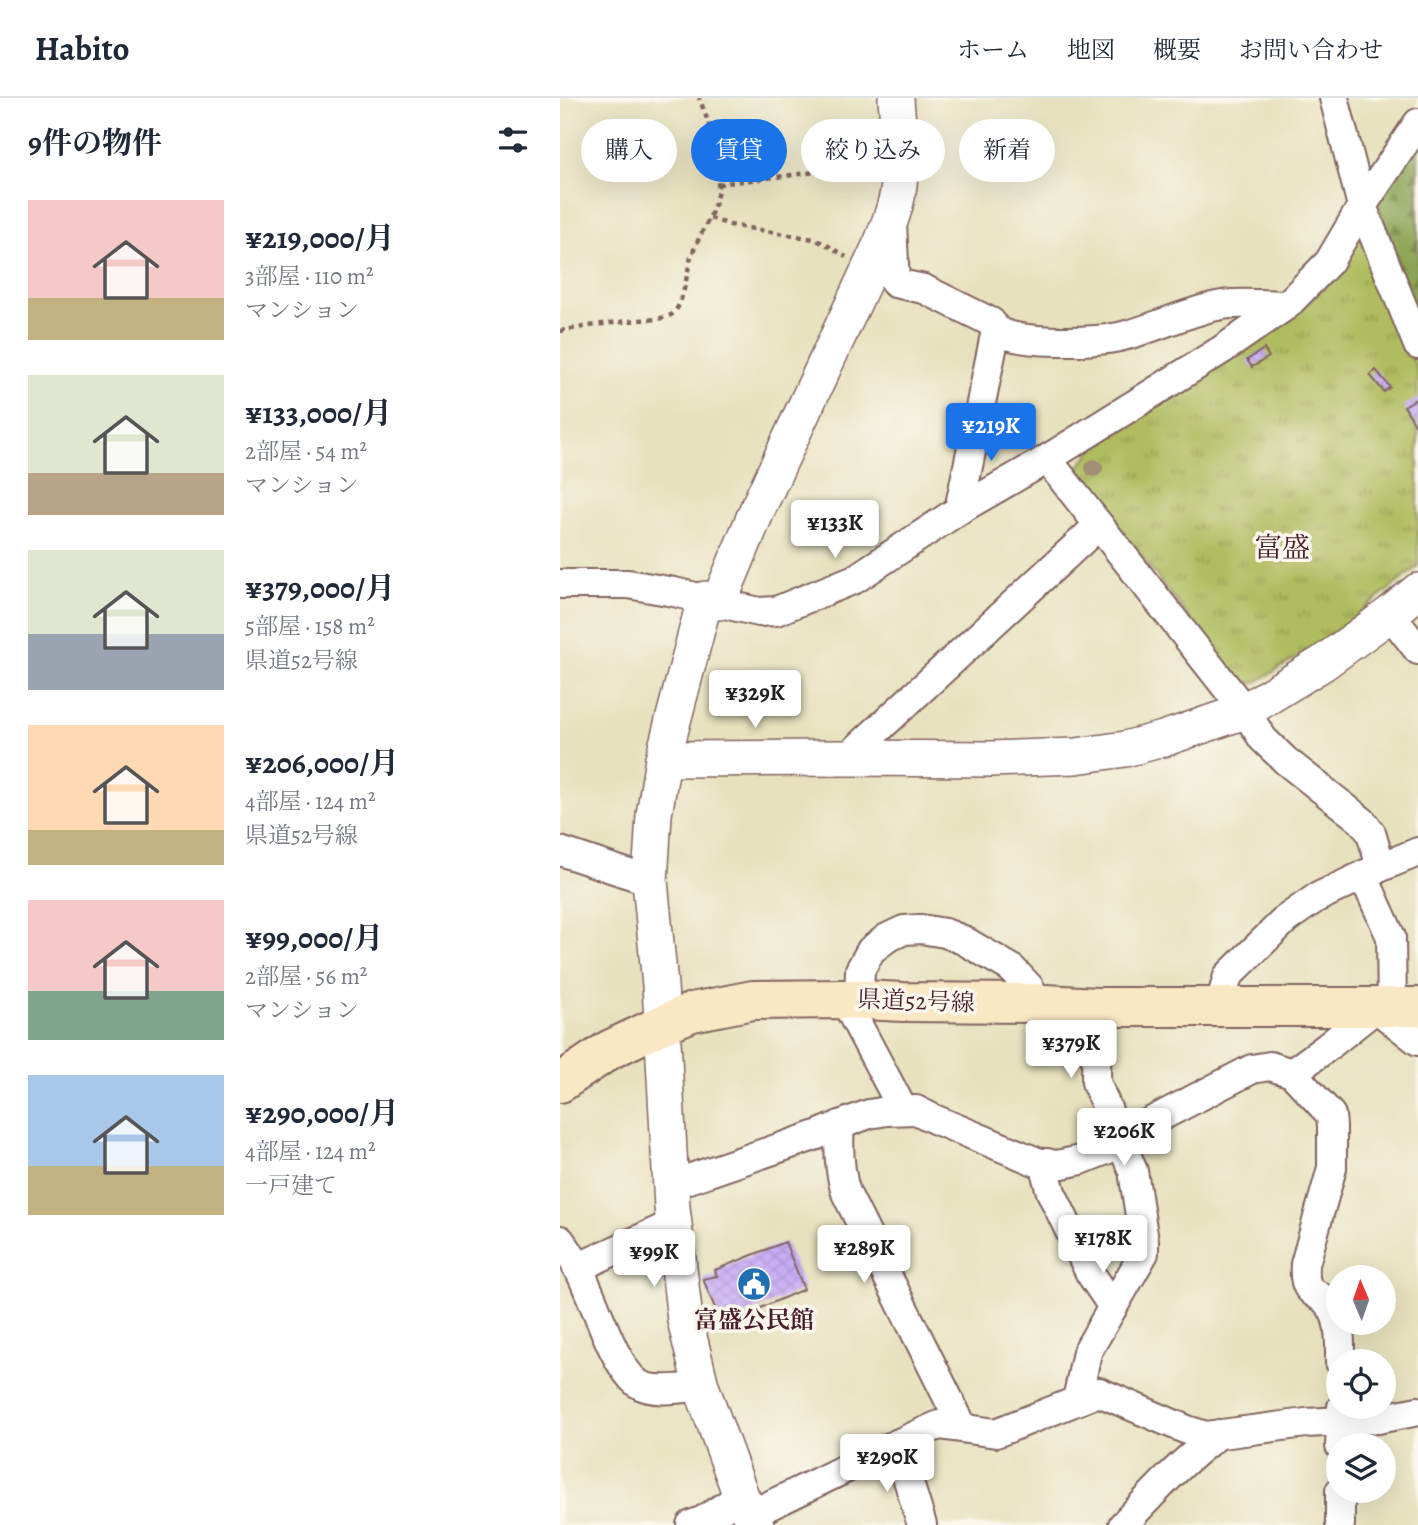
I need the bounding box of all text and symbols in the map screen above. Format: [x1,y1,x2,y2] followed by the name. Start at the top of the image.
[35,26,130,71] text: Habito
[957,34,1029,66] text: ホーム
[1067,34,1115,66] text: 地図
[1153,34,1201,66] text: 概要
[1239,34,1383,66] text: お問い合わせ
[581,119,677,182] chip: 購入
[691,119,787,182] chip: 賃貸
[801,119,945,182] chip: 絞り込み
[959,119,1055,182] chip: 新着
[494,121,532,159] icon: filters
[28,123,162,163] text: 9件の物件
[245,218,395,258] text: ¥219,000/月
[84,228,168,312] icon: home
[245,261,373,292] text: 3部屋 · 110 m²
[245,295,359,326] text: マンション
[245,393,392,433] text: ¥133,000/月
[84,403,168,487] icon: home
[942,404,1040,463] pin: ¥219K
[962,410,1020,441] text: ¥219K
[245,436,367,467] text: 2部屋 · 54 m²
[245,470,359,501] text: マンション
[786,500,884,560] pin: ¥133K
[807,507,863,538] text: ¥133K
[1254,529,1310,567] district label: 富盛
[245,568,395,608] text: ¥379,000/月
[84,578,168,662] icon: home
[245,611,375,642] text: 5部屋 · 158 m²
[245,645,358,676] text: 県道52号線
[706,670,804,730] pin: ¥329K
[725,677,785,708] text: ¥329K
[245,743,399,783] text: ¥206,000/月
[84,753,168,837] icon: home
[245,786,376,817] text: 4部屋 · 124 m²
[245,820,358,851] text: 県道52号線
[245,918,383,958] text: ¥99,000/月
[84,928,168,1012] icon: home
[245,961,367,992] text: 2部屋 · 56 m²
[857,983,975,1019] street label: 県道52号線
[245,995,359,1026] text: マンション
[1022,1020,1120,1080] pin: ¥379K
[1042,1027,1100,1058] text: ¥379K
[245,1093,399,1133] text: ¥290,000/月
[84,1103,168,1187] icon: home
[1075,1108,1173,1168] pin: ¥206K
[1093,1115,1155,1146] text: ¥206K
[245,1136,376,1167] text: 4部屋 · 124 m²
[245,1170,337,1201] text: 一戸建て
[1054,1216,1152,1275] pin: ¥178K
[1074,1222,1132,1253] text: ¥178K
[815,1226,913,1285] pin: ¥289K
[613,1230,695,1289] pin: ¥99K
[833,1232,895,1263] text: ¥289K
[629,1236,679,1267] text: ¥99K
[735,1265,773,1303] public building icon: 富盛公民館
[1326,1265,1396,1335] north arrow
[1326,1265,1396,1503] map controls
[694,1304,814,1336] place label: 富盛公民館
[1326,1349,1396,1419] button: locate
[1326,1433,1396,1503] button: layers
[838,1434,936,1494] pin: ¥290K
[856,1441,918,1472] text: ¥290K

